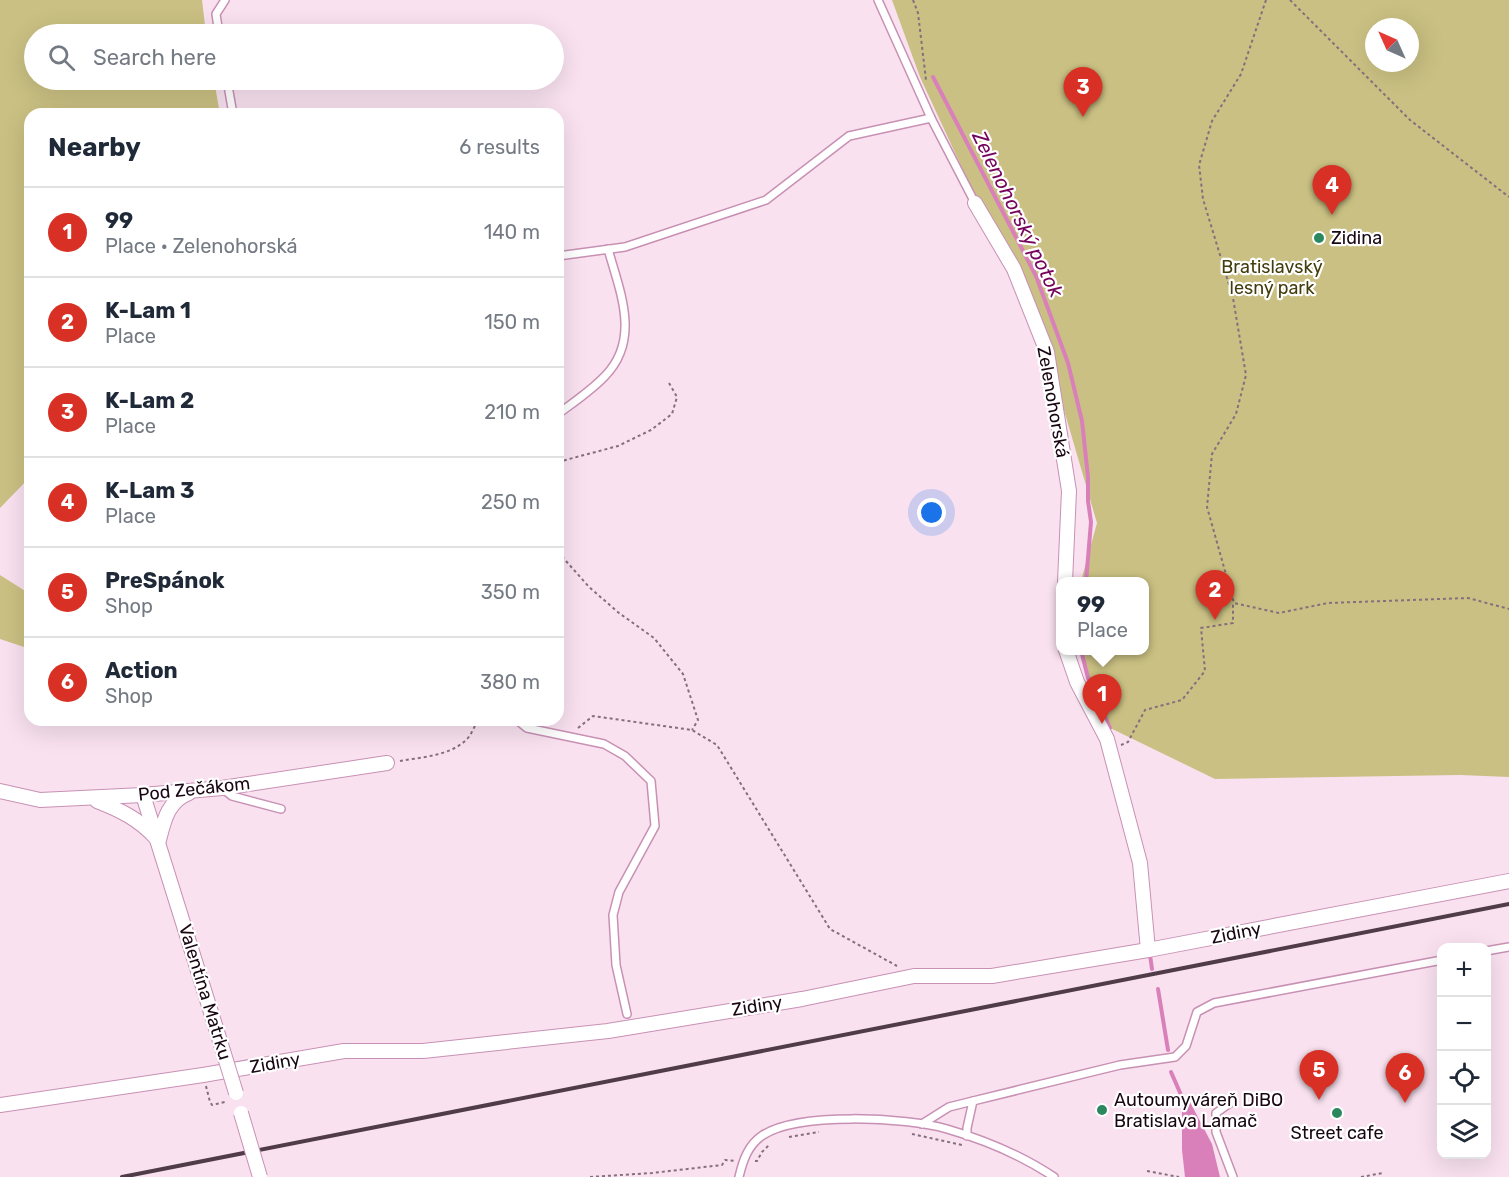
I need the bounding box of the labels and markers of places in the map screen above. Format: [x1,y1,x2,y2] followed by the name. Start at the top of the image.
[1064,68,1102,117] pin: 3
[1312,166,1352,215] pin: 4
[1331,227,1382,249] place label: Zidina
[1312,231,1326,245] marker: Zidina
[1196,570,1234,620] pin: 2
[1082,674,1122,724] pin: 1
[1300,1050,1338,1100] pin: 5
[1386,1054,1424,1103] pin: 6
[1114,1089,1283,1132] place label: Autoumyváreň DiBO Bratislava Lamač
[1095,1103,1109,1117] marker: Autoumyváreň DiBO Bratislava Lamač
[1330,1106,1344,1120] marker: Street cafe
[1290,1122,1384,1144] place label: Street cafe

